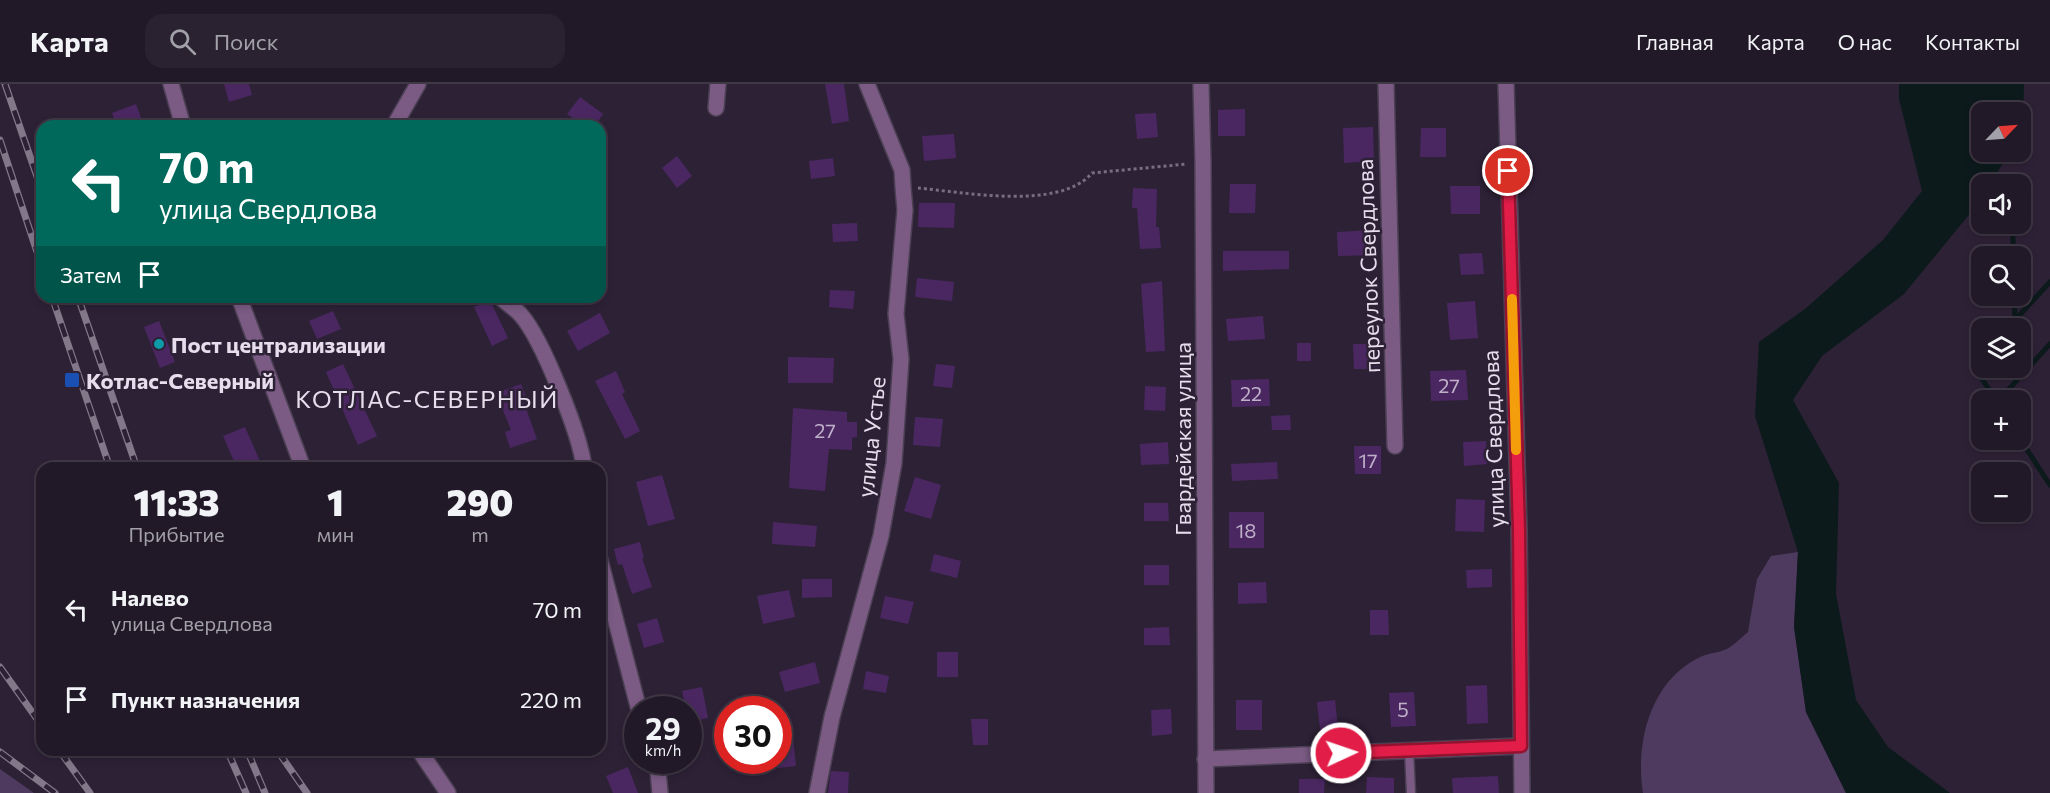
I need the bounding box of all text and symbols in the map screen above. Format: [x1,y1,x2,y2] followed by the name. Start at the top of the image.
[145,14,565,68] search box
[30,24,109,58] text: Карта
[166,25,199,58] icon: search
[214,28,278,55] text: Поиск
[1636,29,1714,54] text: Главная
[1747,29,1805,54] text: Карта
[1838,29,1892,54] text: О нас
[1925,29,2020,54] text: Контакты
[1971,102,2031,162] north arrow
[1971,102,2031,522] map controls
[159,140,254,192] text: 70 m
[60,144,138,222] icon: left
[1482,145,1533,196] pin
[1491,154,1524,187] icon: arrive
[1351,158,1385,374] street label: переулок Свердлова
[1971,174,2031,234] button: sound
[159,192,377,225] text: улица Свердлова
[1971,246,2031,306] button: search
[133,258,166,291] icon: arrive
[60,261,121,288] text: Затем
[1971,318,2031,378] button: layers
[171,331,386,358] place label: Пост централизации
[152,337,166,351] marker: Пост централизации
[1169,342,1196,536] street label: Гвардейская улица
[1476,350,1510,528] street label: улица Свердлова
[86,367,274,394] place label: Котлас-Северный
[63,371,81,389] marker: Котлас-Северный
[1438,373,1460,397] house number: 27
[851,375,891,499] street label: улица Устье
[1240,381,1262,405] house number: 22
[295,384,559,413] district label: КОТЛАС-СЕВЕРНЫЙ
[1971,390,2031,450] button: +
[814,418,836,442] house number: 27
[1358,448,1378,472] house number: 17
[1971,462,2031,522] button: −
[134,479,219,523] text: 11:33
[327,479,344,523] text: 1
[446,479,514,523] text: 290
[1236,518,1256,542] house number: 18
[128,522,225,546] text: Прибытие
[317,522,354,546] text: мин
[471,522,489,546] text: m
[111,584,189,611] text: Налево
[60,593,93,626] icon: left
[533,596,582,623] text: 70 m
[111,611,273,635] text: улица Свердлова
[60,683,93,716] icon: arrive
[111,686,300,713] text: Пункт назначения
[520,686,582,713] text: 220 m
[714,696,792,774] speed limit sign: 30
[1397,697,1409,721] house number: 5
[645,709,681,746] text: 29
[1309,721,1373,785] position arrow
[645,741,681,759] text: km/h

